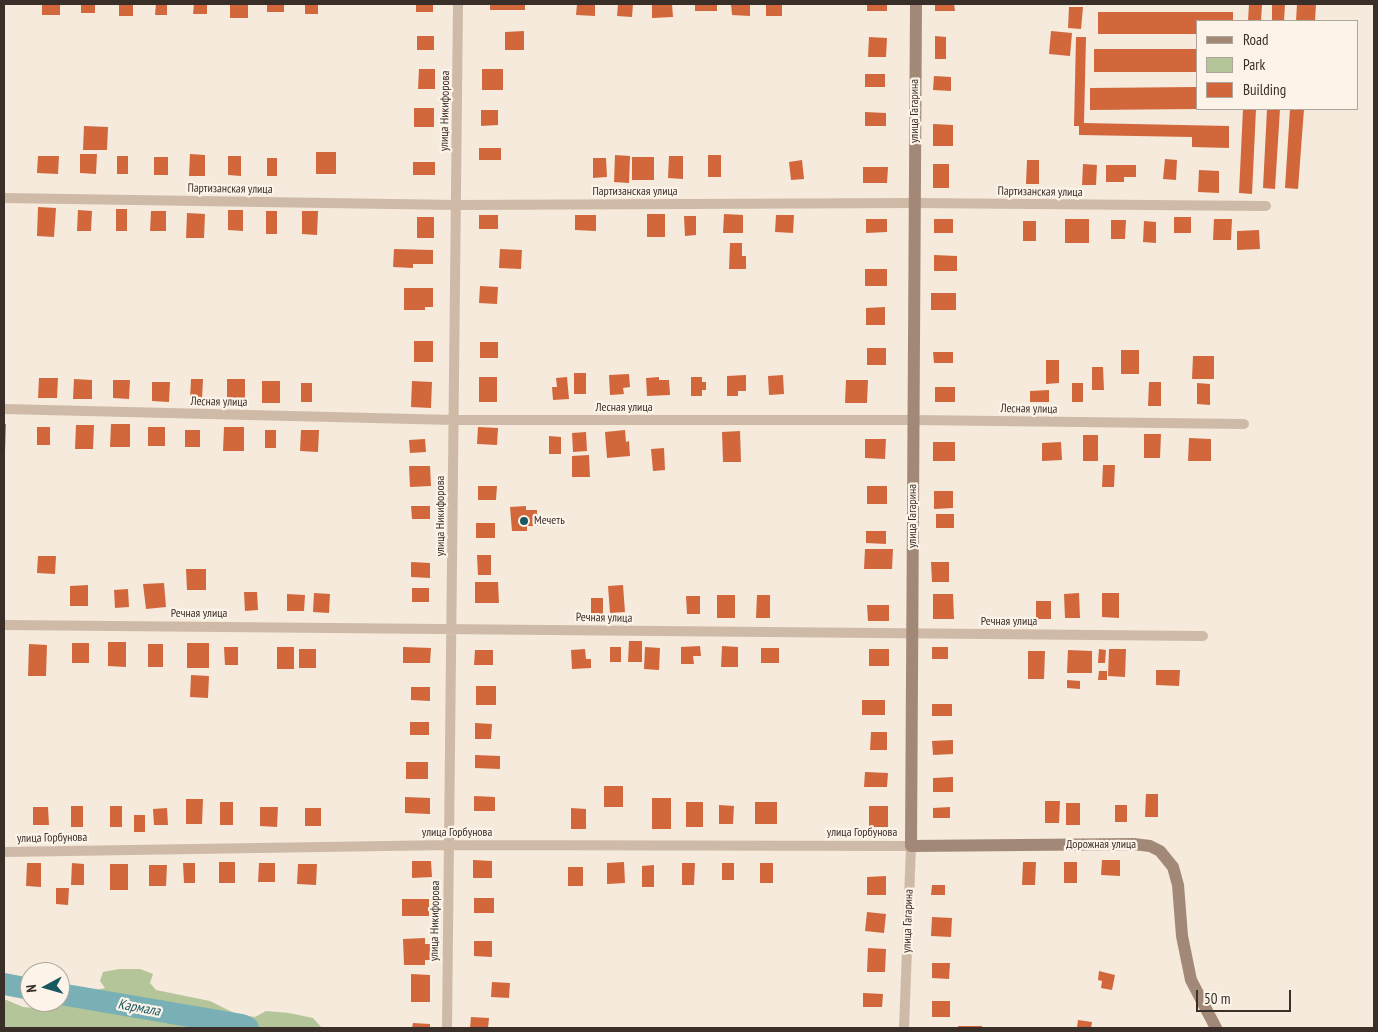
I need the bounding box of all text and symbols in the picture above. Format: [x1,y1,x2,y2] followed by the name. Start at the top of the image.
[1196,20,1358,110] legend
[1243,30,1269,49] text: Road
[1243,55,1265,74] text: Park
[437,71,453,151] street label: улица Никифорова
[908,79,922,143] street label: улица Гагарина
[1243,80,1286,99] text: Building
[187,181,273,197] street label: Партизанская улица
[997,184,1083,200] street label: Партизанская улица
[592,185,678,199] street label: Партизанская улица
[190,394,248,410] street label: Лесная улица
[596,401,652,415] street label: Лесная улица
[1000,401,1058,417] street label: Лесная улица
[434,476,448,556] street label: улица Никифорова
[906,484,920,548] street label: улица Гагарина
[534,514,565,528] place label: Мечеть
[518,515,530,527] marker: Мечеть
[171,607,227,621] street label: Речная улица
[576,610,632,626] street label: Речная улица
[981,615,1037,629] street label: Речная улица
[422,826,492,840] street label: улица Горбунова
[827,826,897,840] street label: улица Горбунова
[17,830,87,846] street label: улица Горбунова
[1066,838,1136,852] street label: Дорожная улица
[427,881,443,961] street label: улица Никифорова
[900,889,916,953] street label: улица Гагарина
[20,962,70,1012] north arrow
[1198,980,1293,1012] scale bar
[22,984,40,993] text: N
[1204,989,1230,1008] text: 50 m
[116,996,162,1020] water label: Кармала

